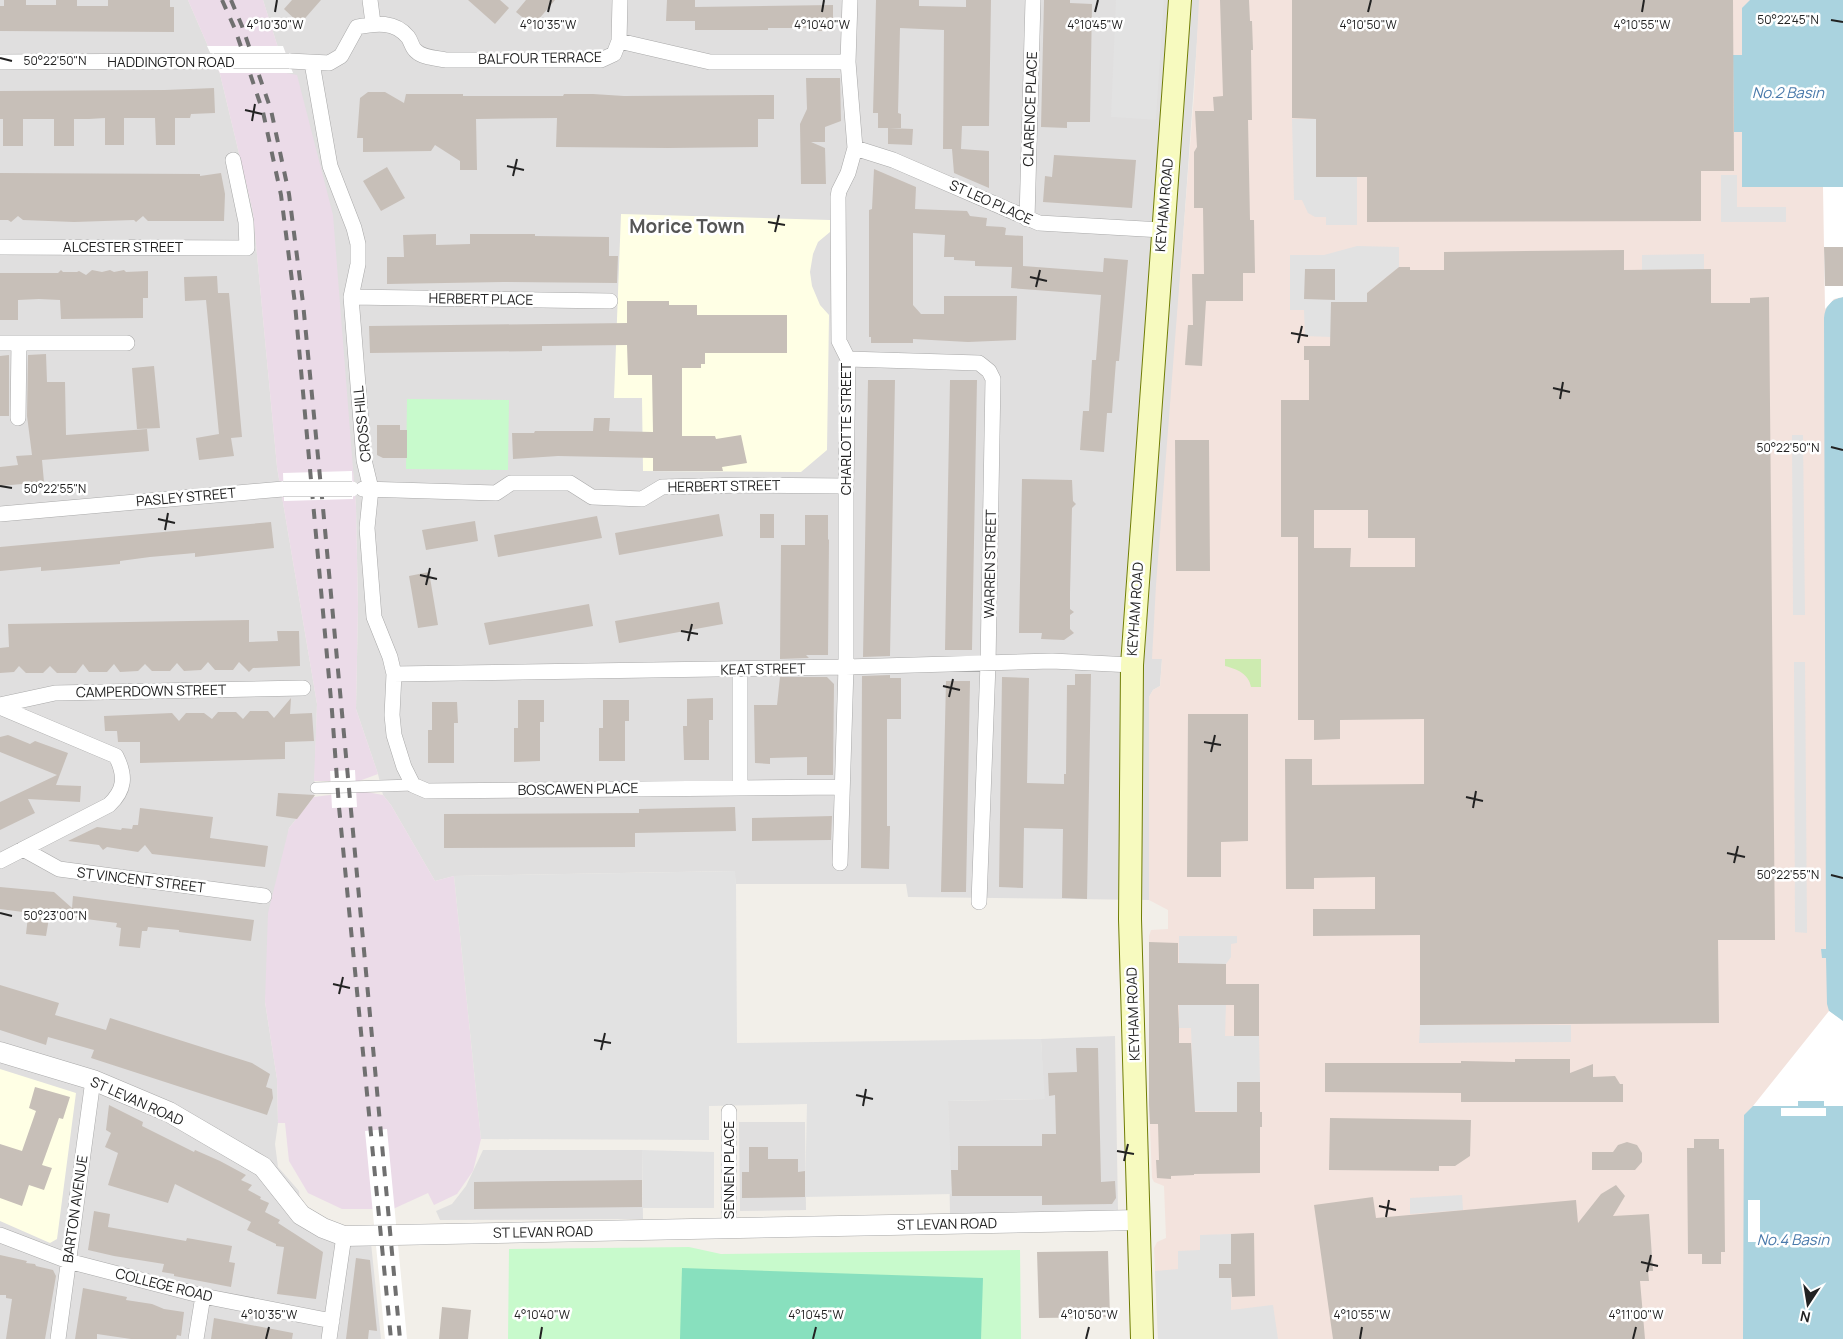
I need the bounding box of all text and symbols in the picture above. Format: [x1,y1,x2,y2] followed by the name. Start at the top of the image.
[1757,11,1819,28] text: 50°22'45"N
[247,16,304,33] text: 4°10'30"W
[520,16,577,33] text: 4°10'35"W
[794,16,851,33] text: 4°10'40"W
[1067,16,1124,33] text: 4°10'45"W
[1339,16,1397,33] text: 4°10'50"W
[1614,16,1671,33] text: 4°10'55"W
[478,47,602,68] street label: BALFOUR TERRACE
[1018,51,1041,167] street label: CLARENCE PLACE
[23,52,87,69] text: 50°22'50"N
[107,52,235,71] street label: HADDINGTON ROAD
[1752,82,1825,103] water label: No.2 Basin
[1150,157,1177,253] street label: KEYHAM ROAD
[947,175,1036,228] street label: ST LEO PLACE
[629,213,745,239] district label: Morice Town
[63,237,184,256] street label: ALCESTER STREET
[428,288,534,309] street label: HERBERT PLACE
[836,362,855,495] street label: CHARLOTTE STREET
[348,385,375,463] street label: CROSS HILL
[1756,439,1820,456] text: 50°22'50"N
[668,475,781,496] street label: HERBERT STREET
[24,480,86,497] text: 50°22'55"N
[135,483,237,510] street label: PASLEY STREET
[979,509,1000,619] street label: WARREN STREET
[1122,561,1147,657] street label: KEYHAM ROAD
[720,658,806,679] street label: KEAT STREET
[76,680,227,701] street label: CAMPERDOWN STREET
[518,778,638,799] street label: BOSCAWEN PLACE
[76,862,207,897] street label: ST VINCENT STREET
[1757,866,1819,883] text: 50°22'55"N
[23,907,87,924] text: 50°23'00"N
[1121,967,1144,1061] street label: KEYHAM ROAD
[88,1071,187,1130] street label: ST LEVAN ROAD
[719,1121,738,1219] street label: SENNEN PLACE
[58,1154,91,1264] street label: BARTON AVENUE
[897,1213,997,1234] street label: ST LEVAN ROAD
[493,1221,593,1242] street label: ST LEVAN ROAD
[1757,1229,1830,1250] water label: No.4 Basin
[113,1263,215,1306] street label: COLLEGE ROAD
[1783,1279,1833,1329] north arrow
[241,1306,298,1323] text: 4°10'35"W
[514,1306,571,1323] text: 4°10'40"W
[788,1306,845,1323] text: 4°10'45"W
[1060,1306,1118,1323] text: 4°10'50"W
[1334,1306,1391,1323] text: 4°10'55"W
[1609,1306,1664,1323] text: 4°11'00"W
[1798,1307,1812,1328] text: N

